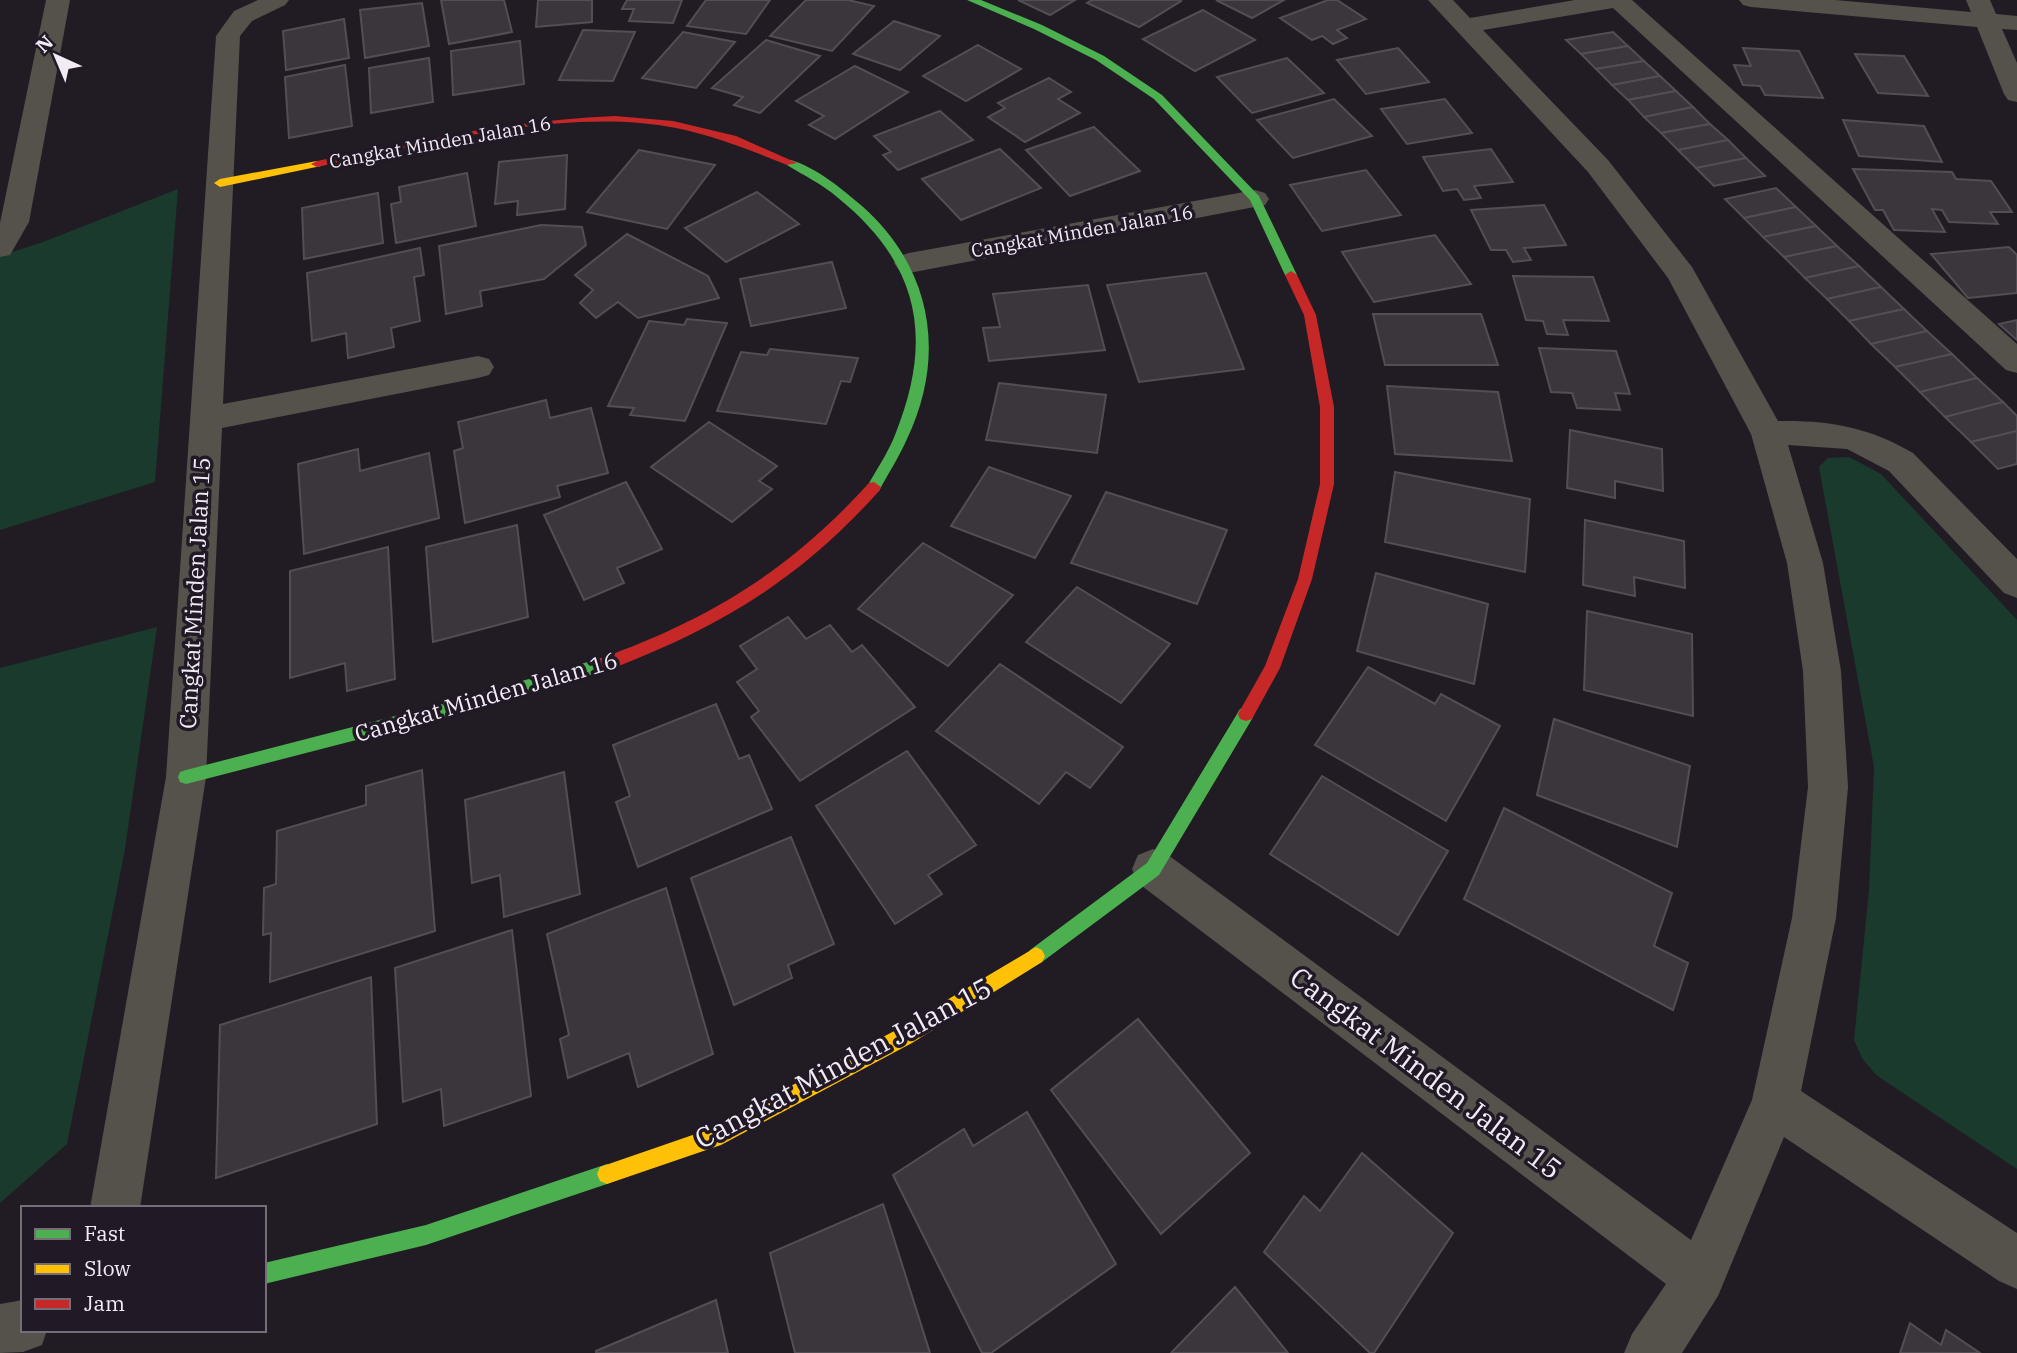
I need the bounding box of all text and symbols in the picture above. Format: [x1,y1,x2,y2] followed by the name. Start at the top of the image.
[21,21,91,91] north arrow
[30,30,58,58] text: N
[327,111,553,173] street label: Cangkat Minden Jalan 16
[969,200,1195,262] street label: Cangkat Minden Jalan 16
[172,456,216,730] street label: Cangkat Minden Jalan 15
[351,644,621,748] street label: Cangkat Minden Jalan 16
[1283,958,1570,1187] street label: Cangkat Minden Jalan 15
[688,968,998,1157] street label: Cangkat Minden Jalan 15
[21,1206,266,1332] legend
[84,1219,125,1247] text: Fast
[84,1254,131,1282] text: Slow
[84,1289,125,1317] text: Jam

